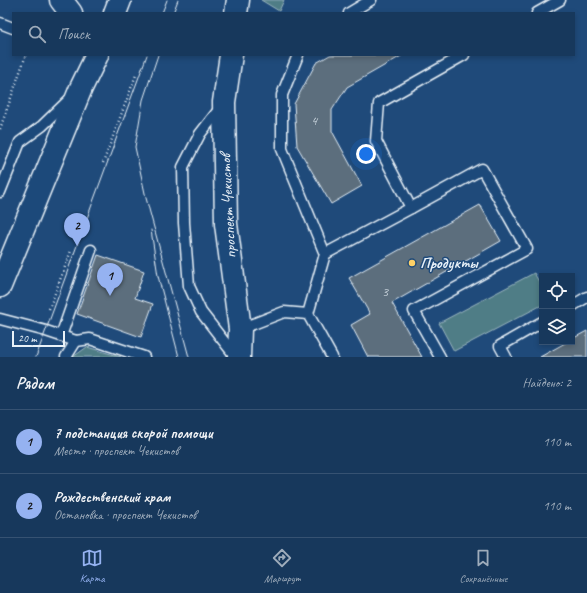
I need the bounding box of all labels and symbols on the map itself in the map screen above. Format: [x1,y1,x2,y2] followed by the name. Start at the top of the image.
[311,112,319,129] house number: 4
[356,144,376,164] your location
[215,149,241,259] street label: проспект Чекистов
[64,213,90,246] pin: 2
[420,253,479,273] place label: Продукты
[407,258,417,268] marker: Продукты
[97,263,123,296] pin: 1
[382,283,390,300] house number: 3
[12,329,65,348] scale bar

